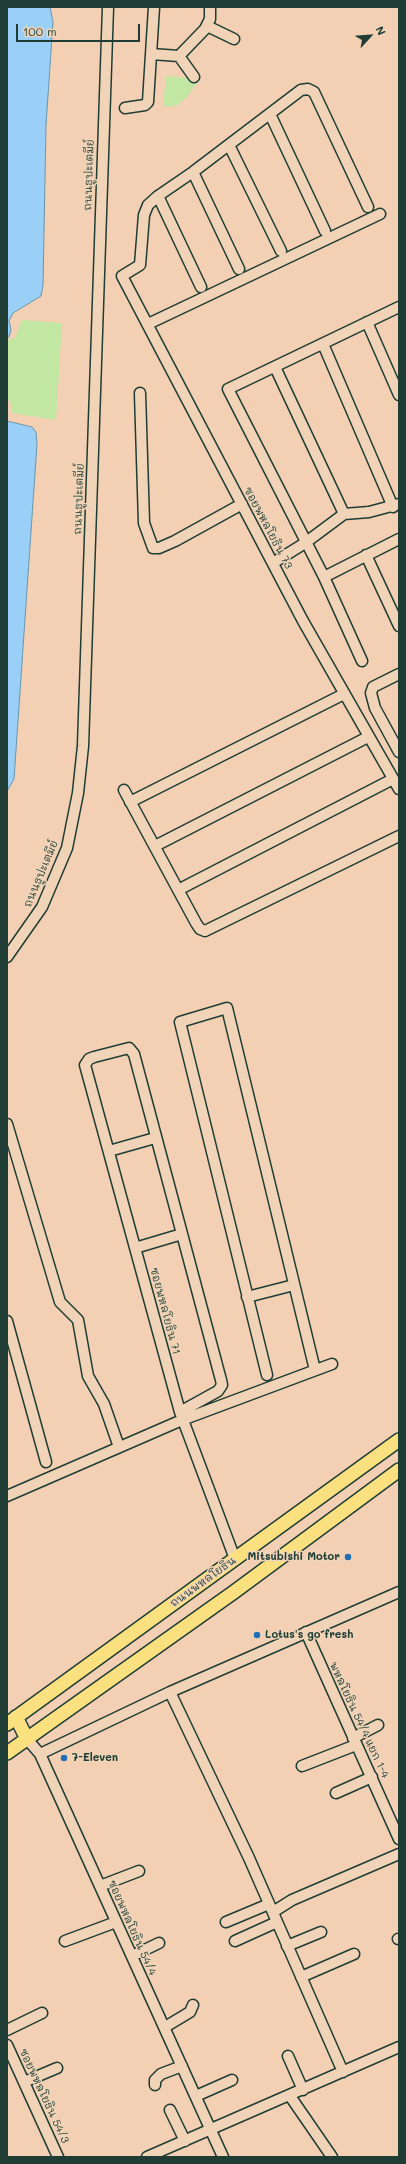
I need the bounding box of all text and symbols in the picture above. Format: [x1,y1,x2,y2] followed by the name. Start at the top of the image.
[18,16,142,42] scale bar
[350,16,390,56] north arrow
[23,23,57,39] text: 100 m
[373,23,390,38] text: N
[81,139,97,211] street label: ถนนธูปะเตมีย์
[71,463,87,535] street label: ถนนธูปะเตมีย์
[241,485,295,571] street label: ซอยพหลโยธิน 73
[21,838,61,910] street label: ถนนธูปะเตมีย์
[147,1266,183,1356] street label: ซอยพหลโยธิน 71
[247,1550,340,1564] place label: Mitsubishi Motor
[343,1552,353,1562] marker: Mitsubishi Motor
[168,1554,238,1610] street label: ถนนพหลโยธิน
[265,1628,353,1642] place label: Lotus's go fresh
[252,1630,262,1640] marker: Lotus's go fresh
[326,1660,392,1780] street label: พหลโยธิน 54/4 แยก 1-4
[72,1751,118,1765] place label: 7-Eleven
[59,1753,69,1763] marker: 7-Eleven
[105,1878,159,1978] street label: ซอยพหลโยธิน 54/4
[16,2046,72,2146] street label: ซอยพหลโยธิน 54/3

